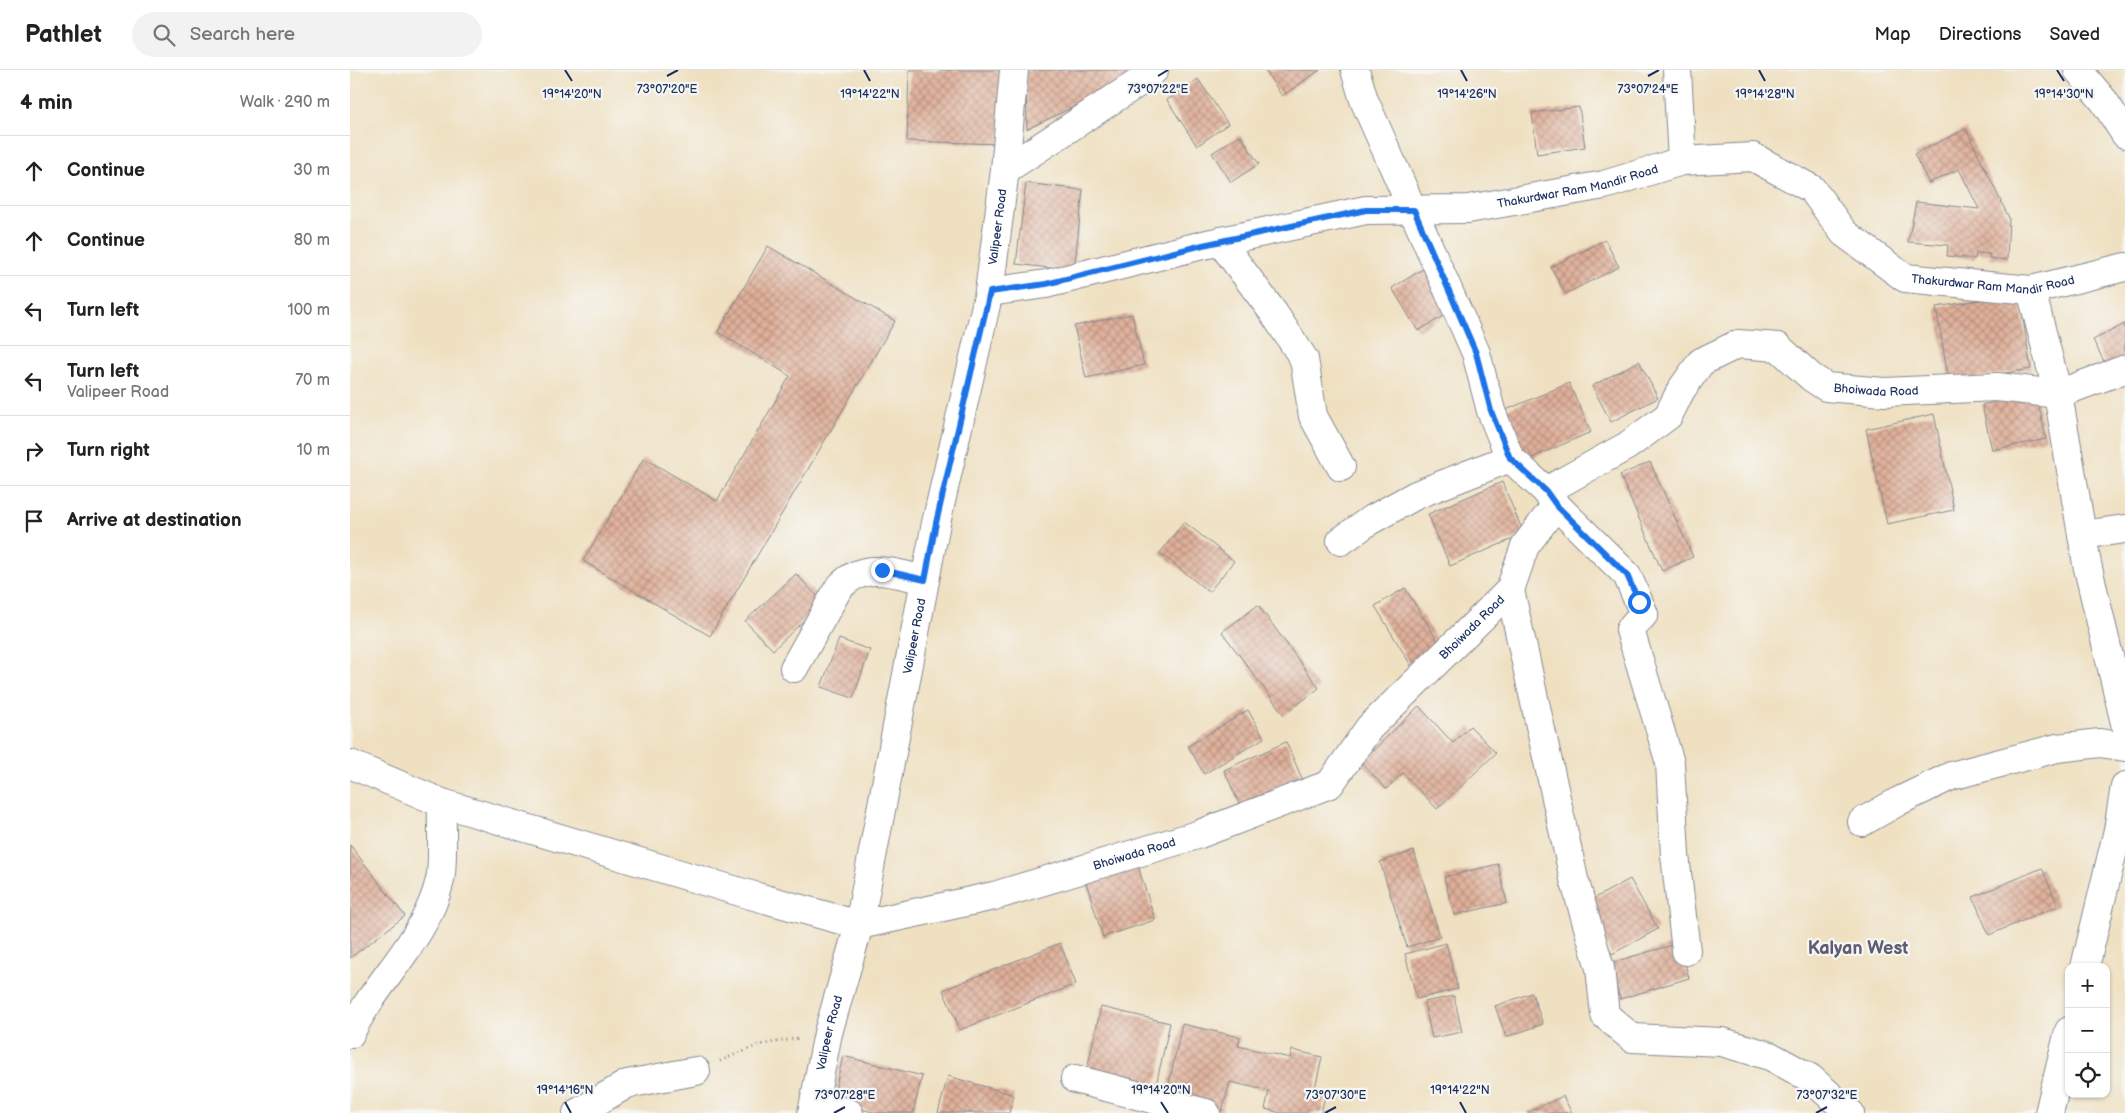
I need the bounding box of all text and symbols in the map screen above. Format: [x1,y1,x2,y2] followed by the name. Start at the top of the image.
[132,12,482,57] search box
[25,20,102,49] text: Pathlet
[150,21,178,49] icon: search
[190,23,295,46] text: Search here
[1875,24,1911,45] text: Map
[1939,24,2021,45] text: Directions
[2049,24,2100,45] text: Saved
[637,82,697,97] text: 73°07'20"E
[1128,82,1188,97] text: 73°07'22"E
[1618,82,1678,97] text: 73°07'24"E
[542,87,602,102] text: 19°14'20"N
[840,87,900,102] text: 19°14'22"N
[1437,87,1497,102] text: 19°14'26"N
[1735,87,1795,102] text: 19°14'28"N
[2034,87,2094,102] text: 19°14'30"N
[20,90,73,115] text: 4 min
[240,93,330,112] text: Walk · 290 m
[20,157,48,185] icon: ahead
[67,159,145,182] text: Continue
[293,161,330,180] text: 30 m
[1496,161,1660,211] street label: Thakurdwar Ram Mandir Road
[985,188,1010,266] street label: Valipeer Road
[20,227,48,255] icon: ahead
[67,229,145,252] text: Continue
[294,231,330,250] text: 80 m
[1911,271,2076,298] street label: Thakurdwar Ram Mandir Road
[20,297,48,325] icon: left
[67,299,139,322] text: Turn left
[287,301,330,320] text: 100 m
[67,360,139,383] text: Turn left
[20,367,48,395] icon: left
[295,371,330,390] text: 70 m
[1833,380,1919,400] street label: Bhoiwada Road
[67,383,169,402] text: Valipeer Road
[20,437,48,465] icon: right
[67,439,150,462] text: Turn right
[297,441,330,460] text: 10 m
[20,507,48,535] icon: arrive
[67,509,242,532] text: Arrive at destination
[871,559,894,582] route end
[1628,591,1651,614] route start
[1436,592,1508,663] street label: Bhoiwada Road
[900,597,929,675] street label: Valipeer Road
[1091,834,1177,873] street label: Bhoiwada Road
[1808,938,1908,959] district label: Kalyan West
[2065,963,2110,1098] map controls
[2065,963,2110,1008] button: +
[813,994,846,1072] street label: Valipeer Road
[2065,1008,2110,1053] button: −
[2065,1053,2110,1098] button: locate
[536,1083,594,1098] text: 19°14'16"N
[1131,1083,1191,1098] text: 19°14'20"N
[1430,1083,1490,1098] text: 19°14'22"N
[815,1088,875,1103] text: 73°07'28"E
[1305,1088,1367,1103] text: 73°07'30"E
[1796,1088,1858,1103] text: 73°07'32"E

